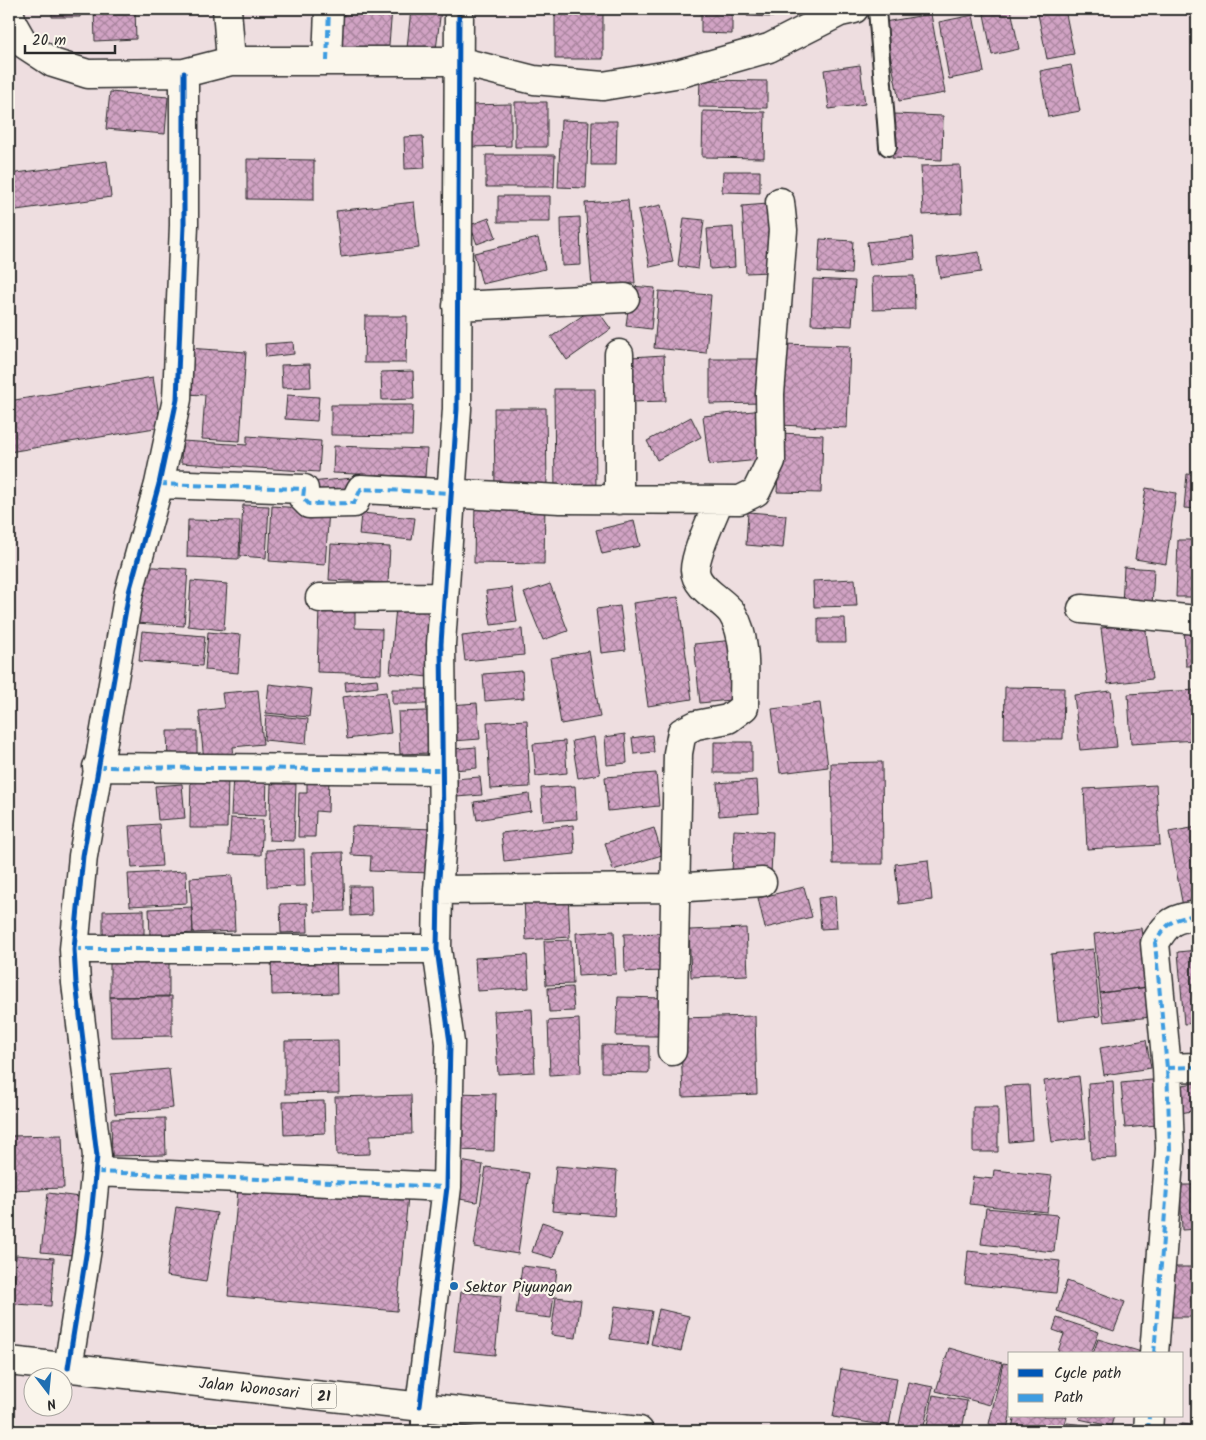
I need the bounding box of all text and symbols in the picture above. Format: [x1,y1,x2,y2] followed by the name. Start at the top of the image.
[25,22,115,54] scale bar
[32,29,66,53] text: 20 m
[464,1275,572,1300] place label: Sektor Piyungan
[448,1280,460,1292] marker: Sektor Piyungan
[1008,1352,1184,1418] legend
[1054,1362,1121,1386] text: Cycle path
[22,1368,72,1418] north arrow
[198,1371,301,1406] street label: Jalan Wonosari
[312,1384,336,1408] road number: 21
[1054,1386,1083,1410] text: Path
[44,1392,59,1415] text: N

